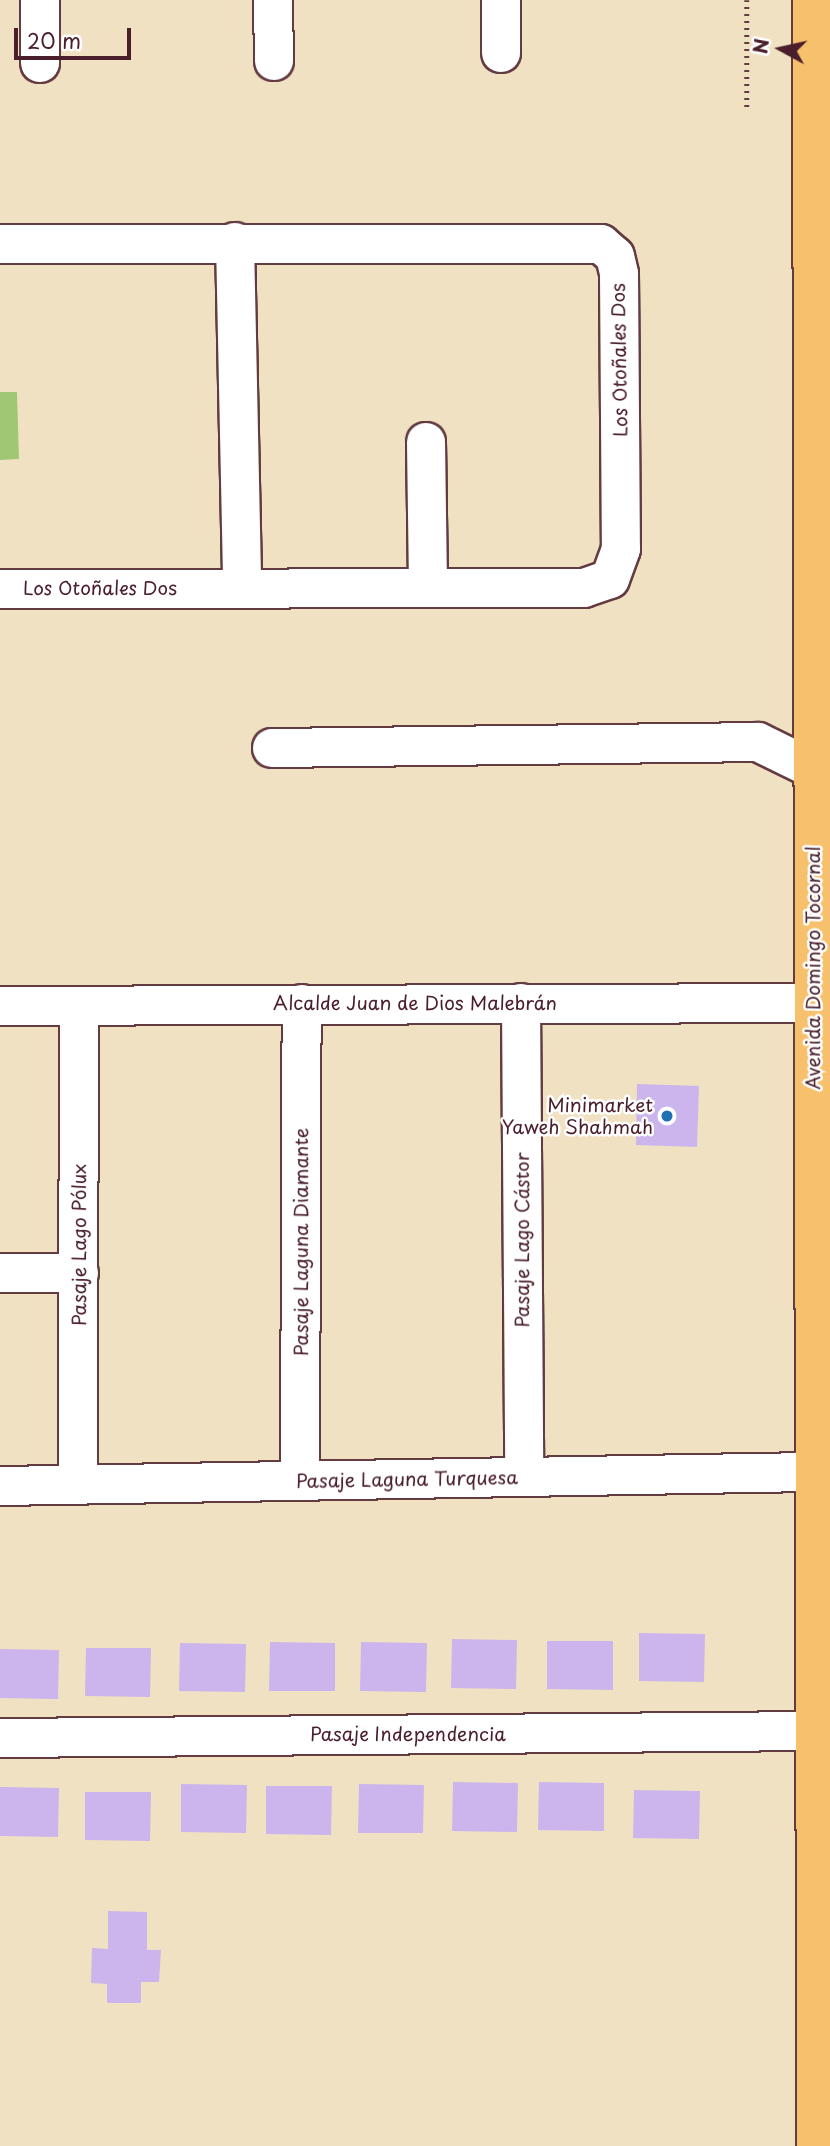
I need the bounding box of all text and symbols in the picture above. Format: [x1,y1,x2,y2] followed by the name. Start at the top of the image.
[18,14,135,58] scale bar
[746,14,816,84] north arrow
[27,24,81,56] text: 20 m
[745,37,775,55] text: N
[606,281,632,439] street label: Los Otoñales Dos
[21,577,179,599] street label: Los Otoñales Dos
[802,847,824,1089] street label: Avenida Domingo Tocornal
[273,992,557,1014] street label: Alcalde Juan de Dios Malebrán
[501,1094,653,1138] place label: Minimarket Yaweh Shahmah
[659,1108,675,1124] marker: Minimarket Yaweh Shahmah
[290,1128,312,1356] street label: Pasaje Laguna Diamante
[511,1152,533,1328] street label: Pasaje Lago Cástor
[68,1164,90,1326] street label: Pasaje Lago Pólux
[296,1466,518,1492] street label: Pasaje Laguna Turquesa
[310,1723,506,1745] street label: Pasaje Independencia

